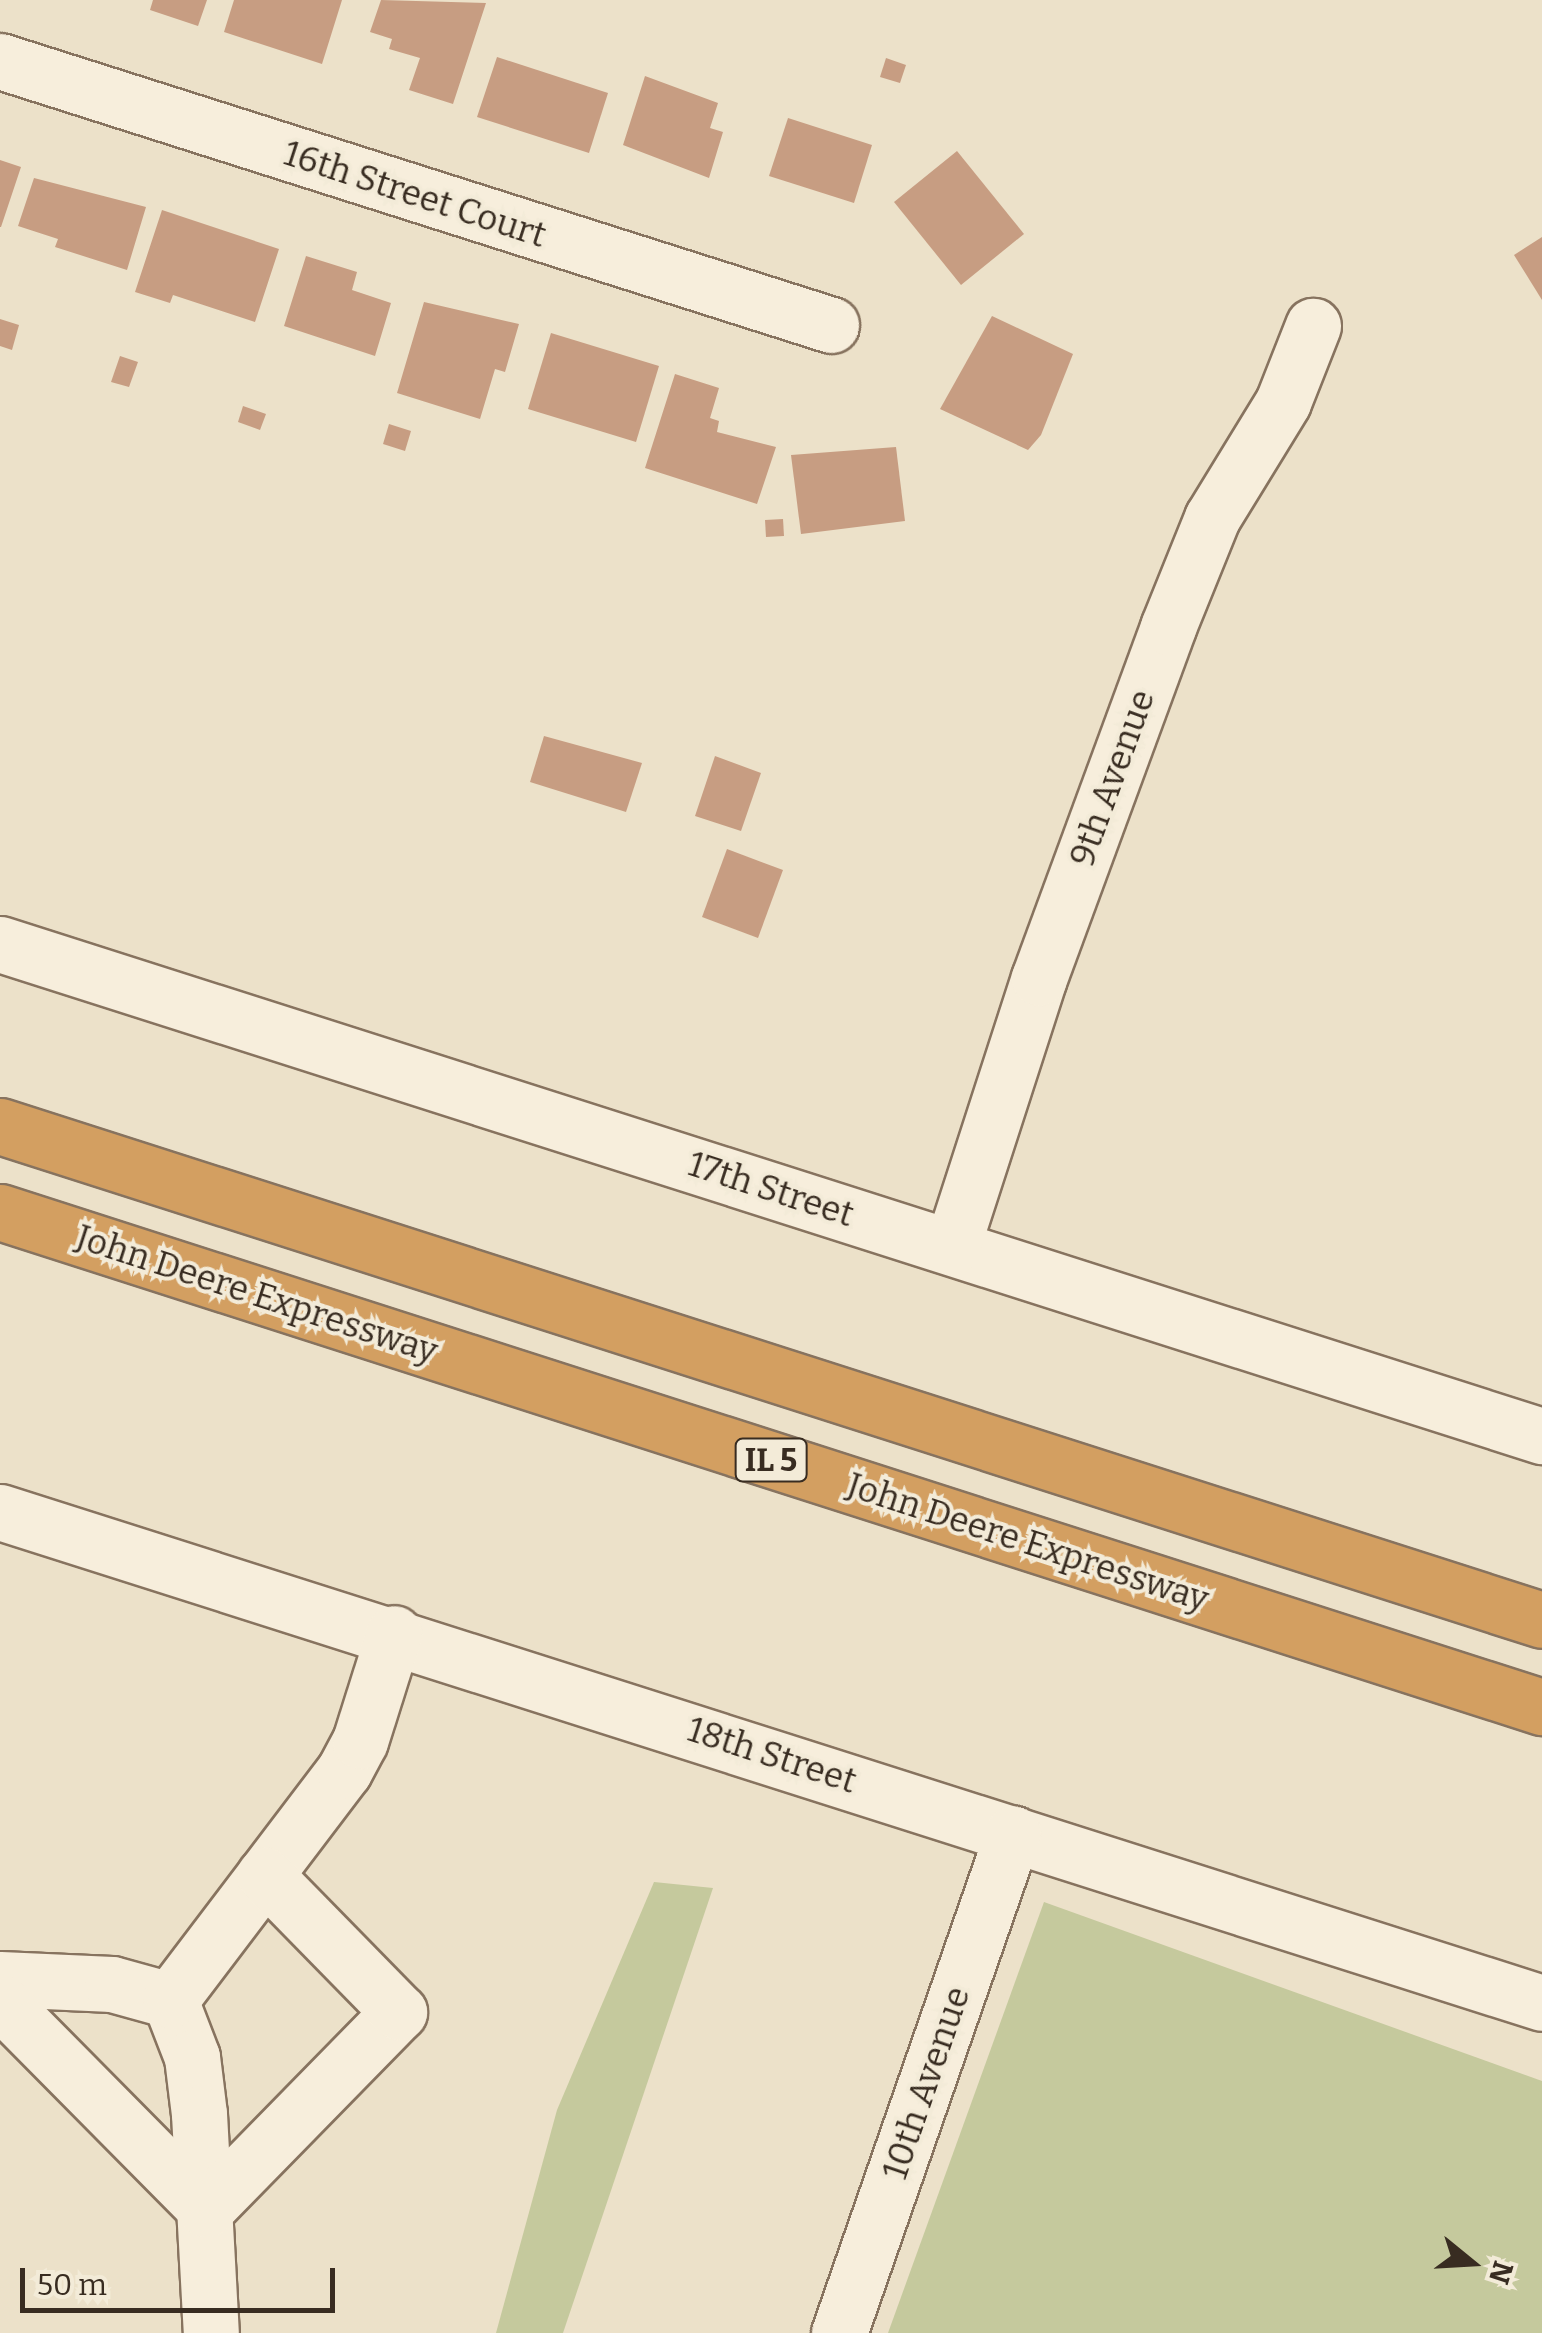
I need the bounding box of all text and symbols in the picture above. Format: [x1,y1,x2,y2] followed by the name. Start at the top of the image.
[279,132,551,256] street label: 16th Street Court
[1061,684,1163,872] street label: 9th Avenue
[683,1143,859,1235] street label: 17th Street
[71,1216,443,1372] street label: John Deere Expressway
[734,1433,808,1487] road number: IL 5
[842,1464,1214,1620] street label: John Deere Expressway
[682,1708,862,1802] street label: 18th Street
[873,1981,979,2185] street label: 10th Avenue
[1422,2213,1522,2313] north arrow
[25,2248,340,2310] scale bar
[1482,2257,1520,2288] text: N
[37,2267,107,2303] text: 50 m

